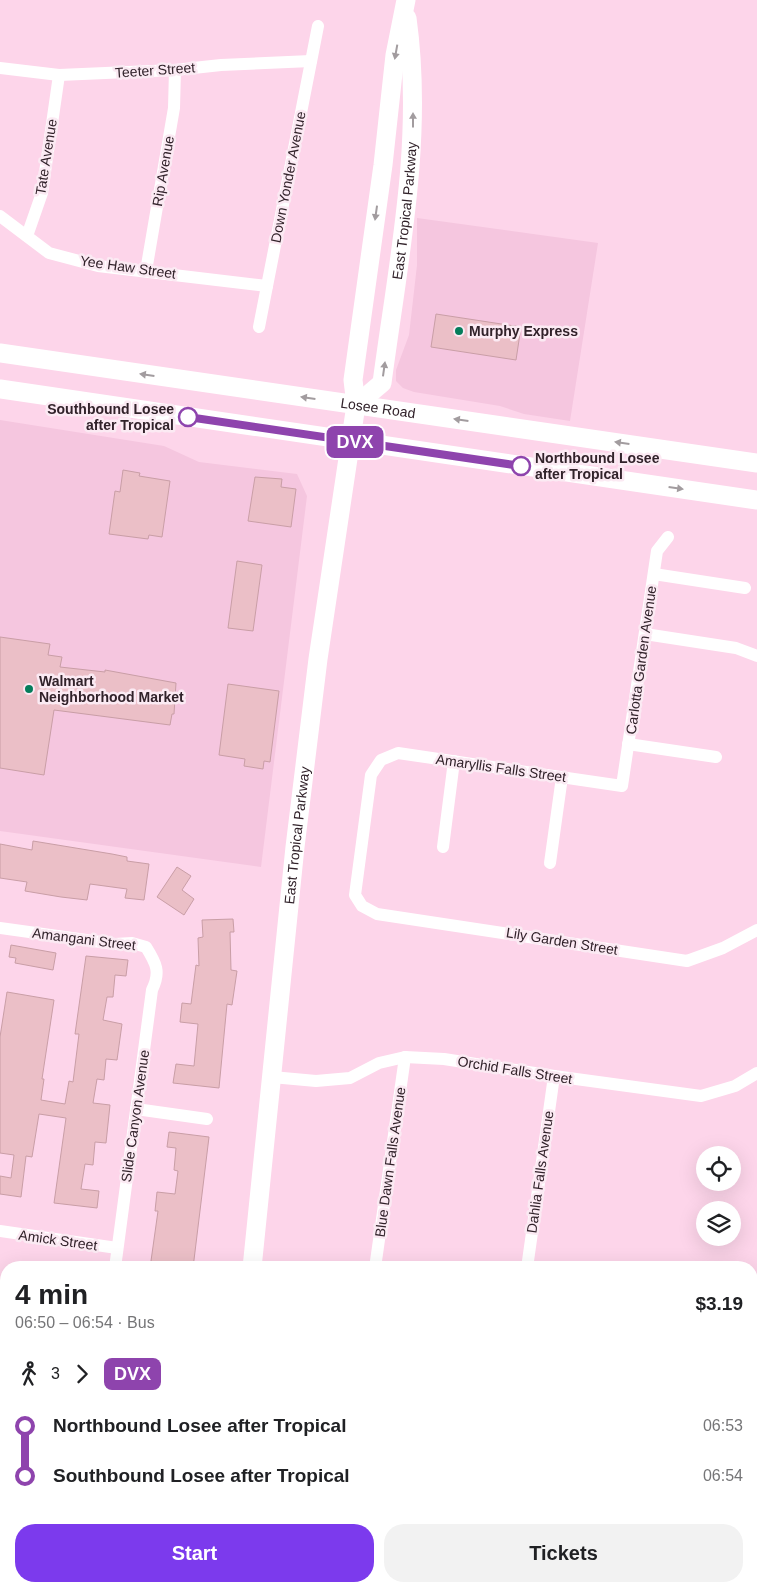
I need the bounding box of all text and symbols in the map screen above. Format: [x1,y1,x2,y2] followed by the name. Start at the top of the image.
[391,45,399,61] one-way arrow
[114,59,196,81] street label: Teeter Street
[267,110,309,244] street label: Down Yonder Avenue
[409,112,417,128] one-way arrow
[32,118,60,196] street label: Tate Avenue
[149,134,177,208] street label: Rip Avenue
[389,141,420,281] street label: East Tropical Parkway
[372,206,380,222] one-way arrow
[79,252,177,282] street label: Yee Haw Street
[469,323,578,339] place label: Murphy Express
[453,325,465,337] marker: Murphy Express
[380,360,388,376] one-way arrow
[138,371,154,379] one-way arrow
[299,394,315,402] one-way arrow
[339,395,417,421] street label: Losee Road
[47,401,174,433] place label: Southbound Losee after Tropical
[178,407,198,427] marker: Southbound Losee after Tropical
[453,415,469,423] one-way arrow
[326,426,384,458] line badge: DVX
[336,432,374,452] text: DVX
[614,438,630,446] one-way arrow
[535,450,660,482] place label: Northbound Losee after Tropical
[511,456,531,476] marker: Northbound Losee after Tropical
[668,484,684,492] one-way arrow
[623,584,659,735] street label: Carlotta Garden Avenue
[39,673,184,705] place label: Walmart Neighborhood Market
[23,683,35,695] marker: Walmart Neighborhood Market
[435,751,567,785] street label: Amaryllis Falls Street
[281,765,313,905] street label: East Tropical Parkway
[505,924,619,958] street label: Lily Garden Street
[31,925,137,953] street label: Amangani Street
[118,1049,152,1183] street label: Slide Canyon Avenue
[456,1053,574,1087] street label: Orchid Falls Street
[372,1086,408,1238] street label: Blue Dawn Falls Avenue
[523,1110,557,1234] street label: Dahlia Falls Avenue
[696,1146,741,1246] map controls
[696,1146,741,1191] button: locate
[696,1201,741,1246] button: layers
[18,1227,99,1253] street label: Amick Street
[15,1279,88,1310] text: 4 min
[695,1293,743,1314] text: $3.19
[15,1314,155,1331] text: 06:50 – 06:54 · Bus
[15,1360,43,1388] icon: walk
[68,1360,96,1388] icon: forward
[114,1364,151,1384] text: DVX
[51,1365,60,1382] text: 3
[53,1415,346,1436] text: Northbound Losee after Tropical
[703,1417,743,1434] text: 06:53
[53,1465,350,1486] text: Southbound Losee after Tropical
[703,1467,743,1484] text: 06:54
[15,1524,374,1582] button: Start
[384,1524,743,1582] button: Tickets

